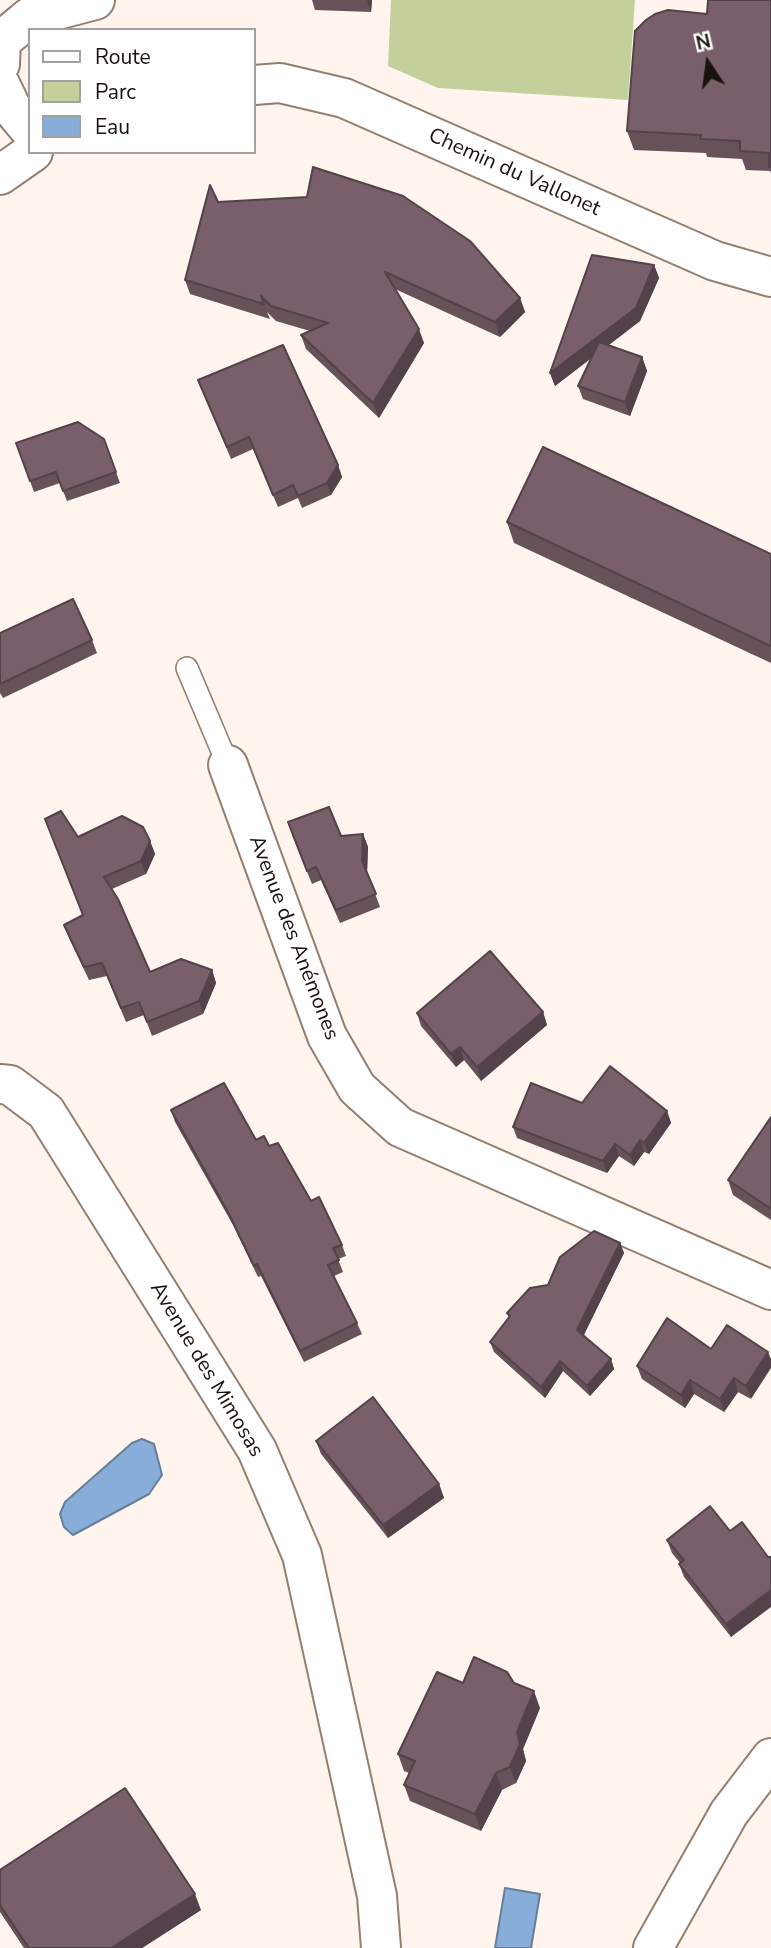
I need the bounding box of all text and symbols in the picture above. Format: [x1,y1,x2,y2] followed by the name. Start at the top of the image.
[28,28,256,154] legend
[673,28,743,98] north arrow
[693,28,713,57] text: N
[95,43,151,71] text: Route
[95,78,136,106] text: Parc
[95,113,130,141] text: Eau
[424,124,604,222] street label: Chemin du Vallonet
[242,832,344,1044] street label: Avenue des Anémones
[144,1278,268,1462] street label: Avenue des Mimosas

